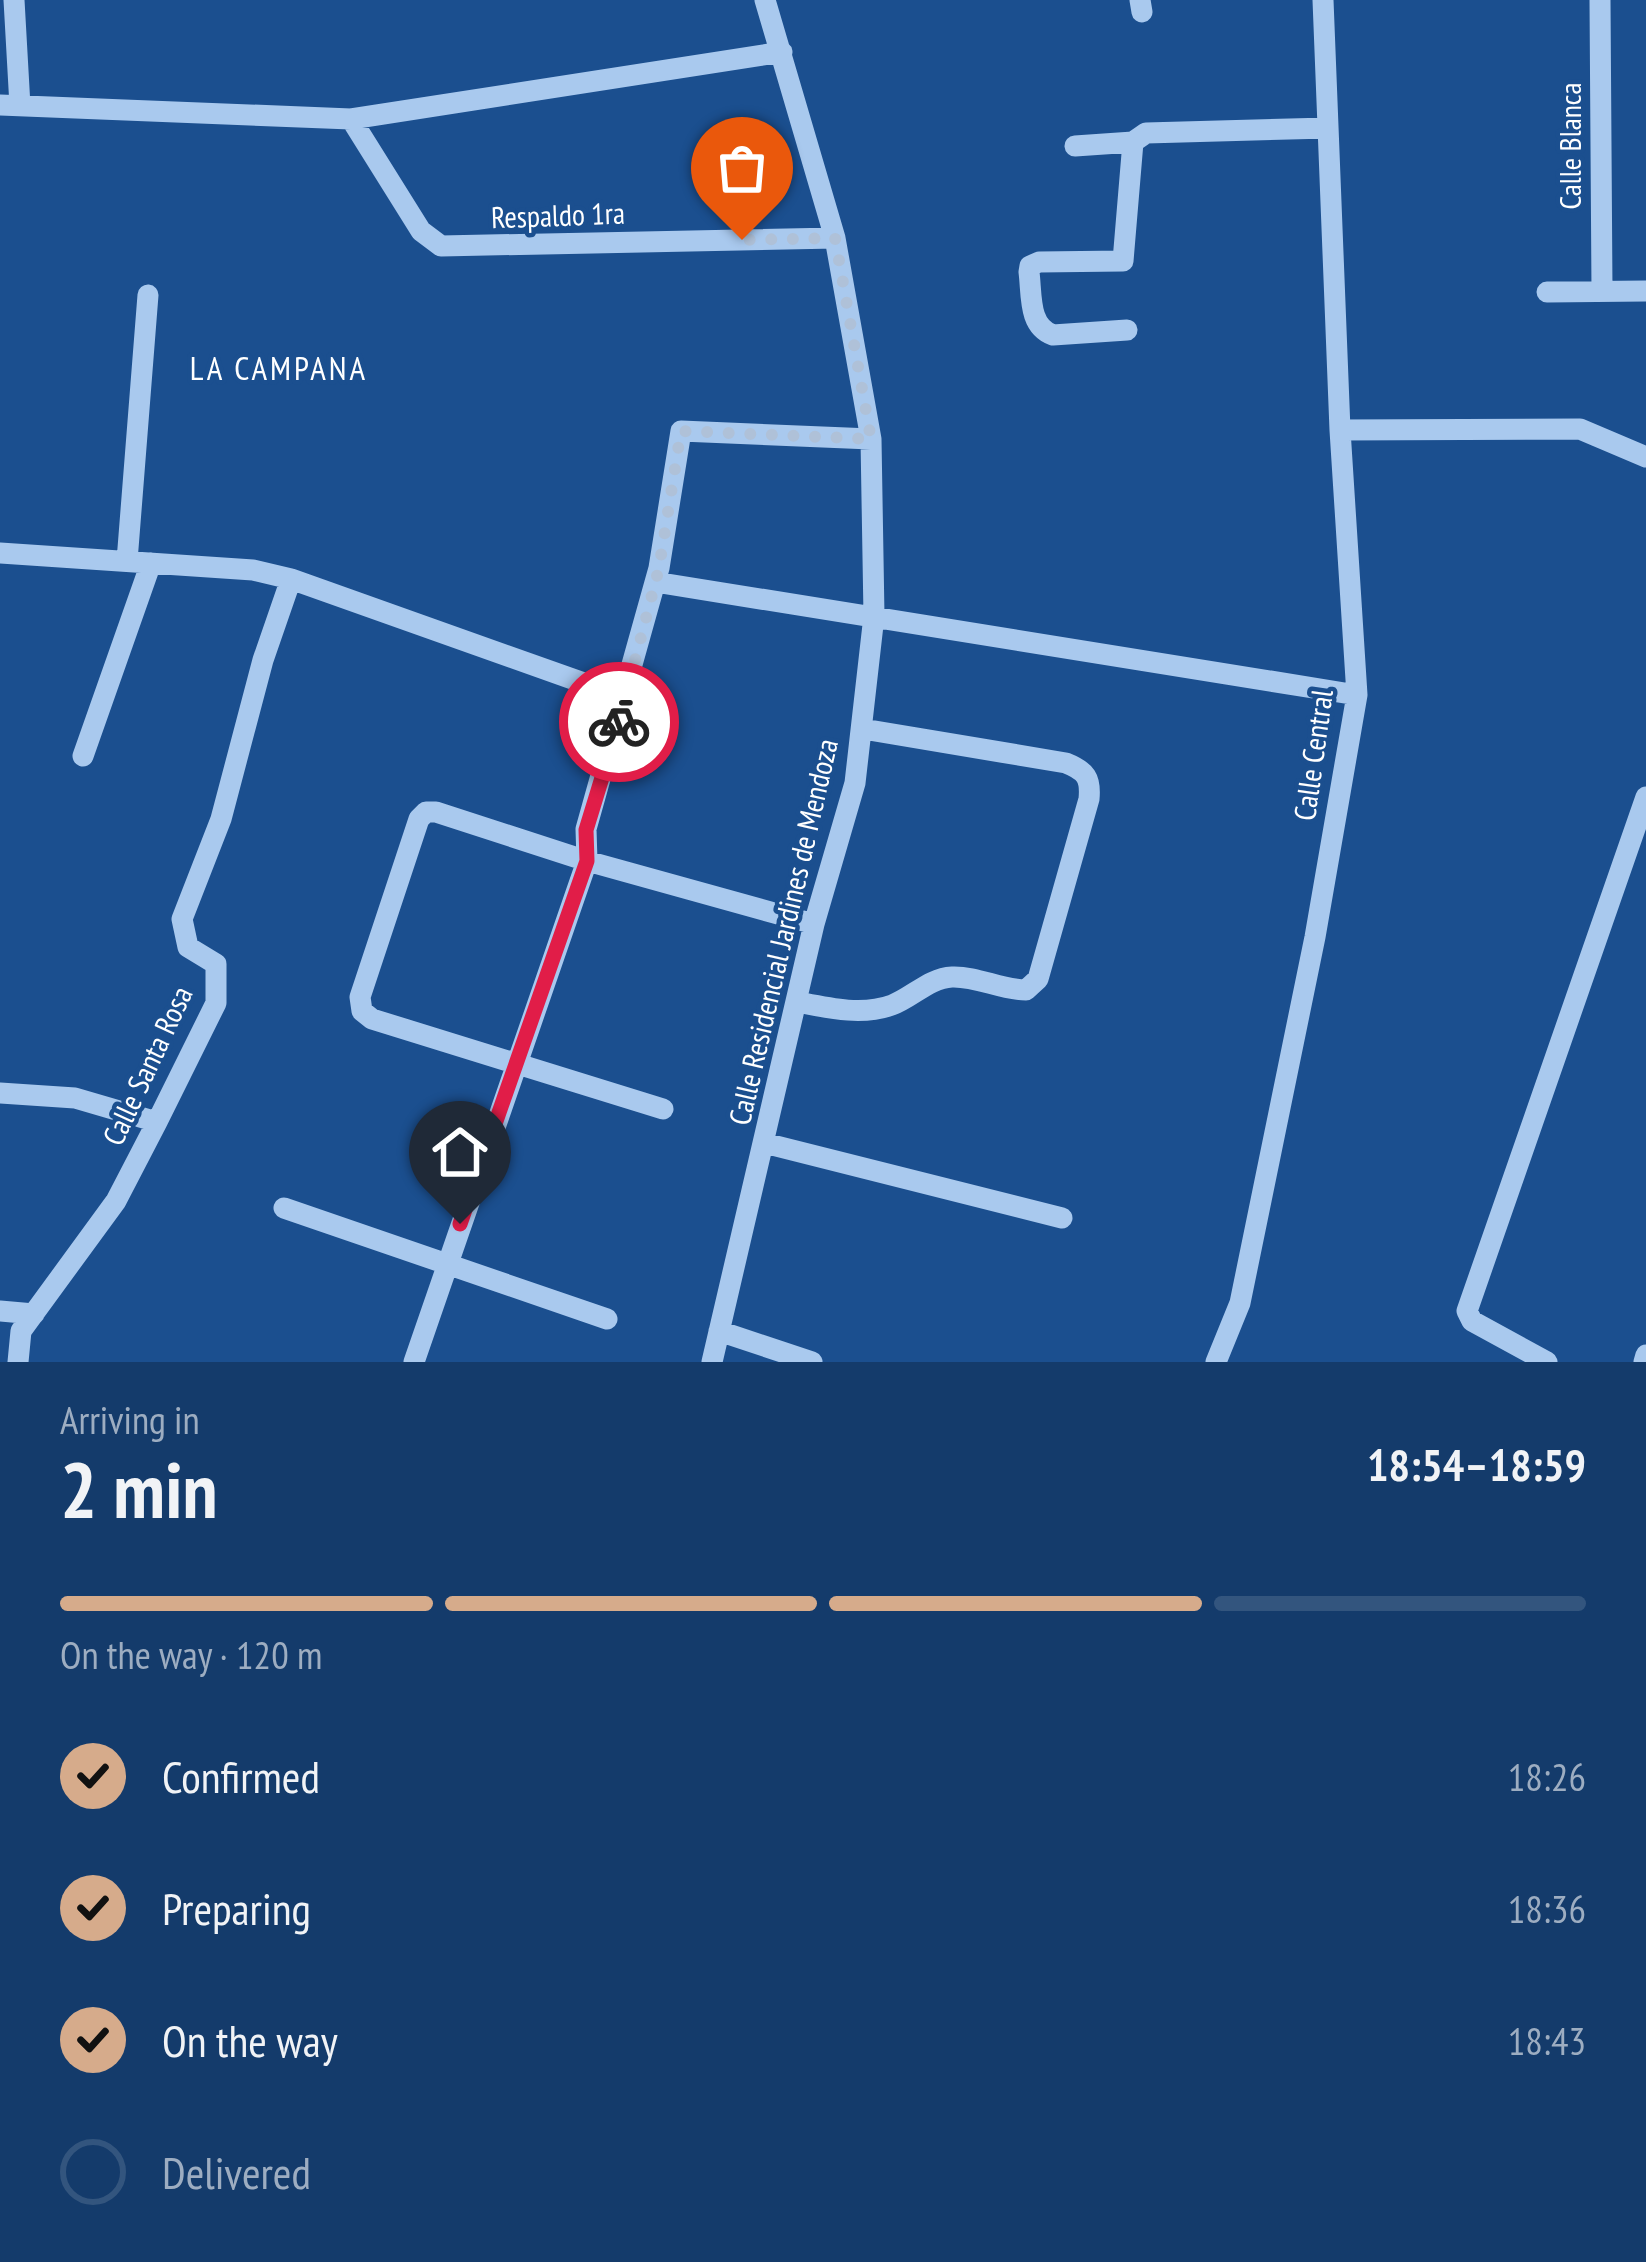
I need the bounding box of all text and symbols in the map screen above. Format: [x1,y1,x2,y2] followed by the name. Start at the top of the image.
[1550,82,1589,210] street label: Calle Blanca
[691,117,793,240] pin
[709,135,775,201] icon: bag
[490,193,626,236] street label: Respaldo 1ra
[190,346,368,389] district label: LA CAMPANA
[559,662,679,782] courier
[1284,687,1341,823] street label: Calle Central
[586,689,652,755] icon: bike
[719,735,846,1129] street label: Calle Residencial Jardines de Mendoza
[93,980,200,1151] street label: Calle Santa Rosa
[409,1101,511,1224] pin
[427,1119,493,1185] icon: home
[60,1394,200,1445] text: Arriving in
[1367,1435,1586,1493] text: 18:54–18:59
[60,1439,218,1540] text: 2 min
[60,1629,322,1680] text: On the way · 120 m
[60,1743,126,1809] icon: check
[162,1747,320,1805] text: Confirmed
[1508,1751,1586,1802] text: 18:26
[60,1875,126,1941] icon: check
[162,1879,311,1937] text: Preparing
[1508,1883,1586,1934] text: 18:36
[60,2007,126,2073] icon: check
[162,2011,338,2069] text: On the way
[1508,2015,1586,2066] text: 18:43
[162,2143,311,2201] text: Delivered

